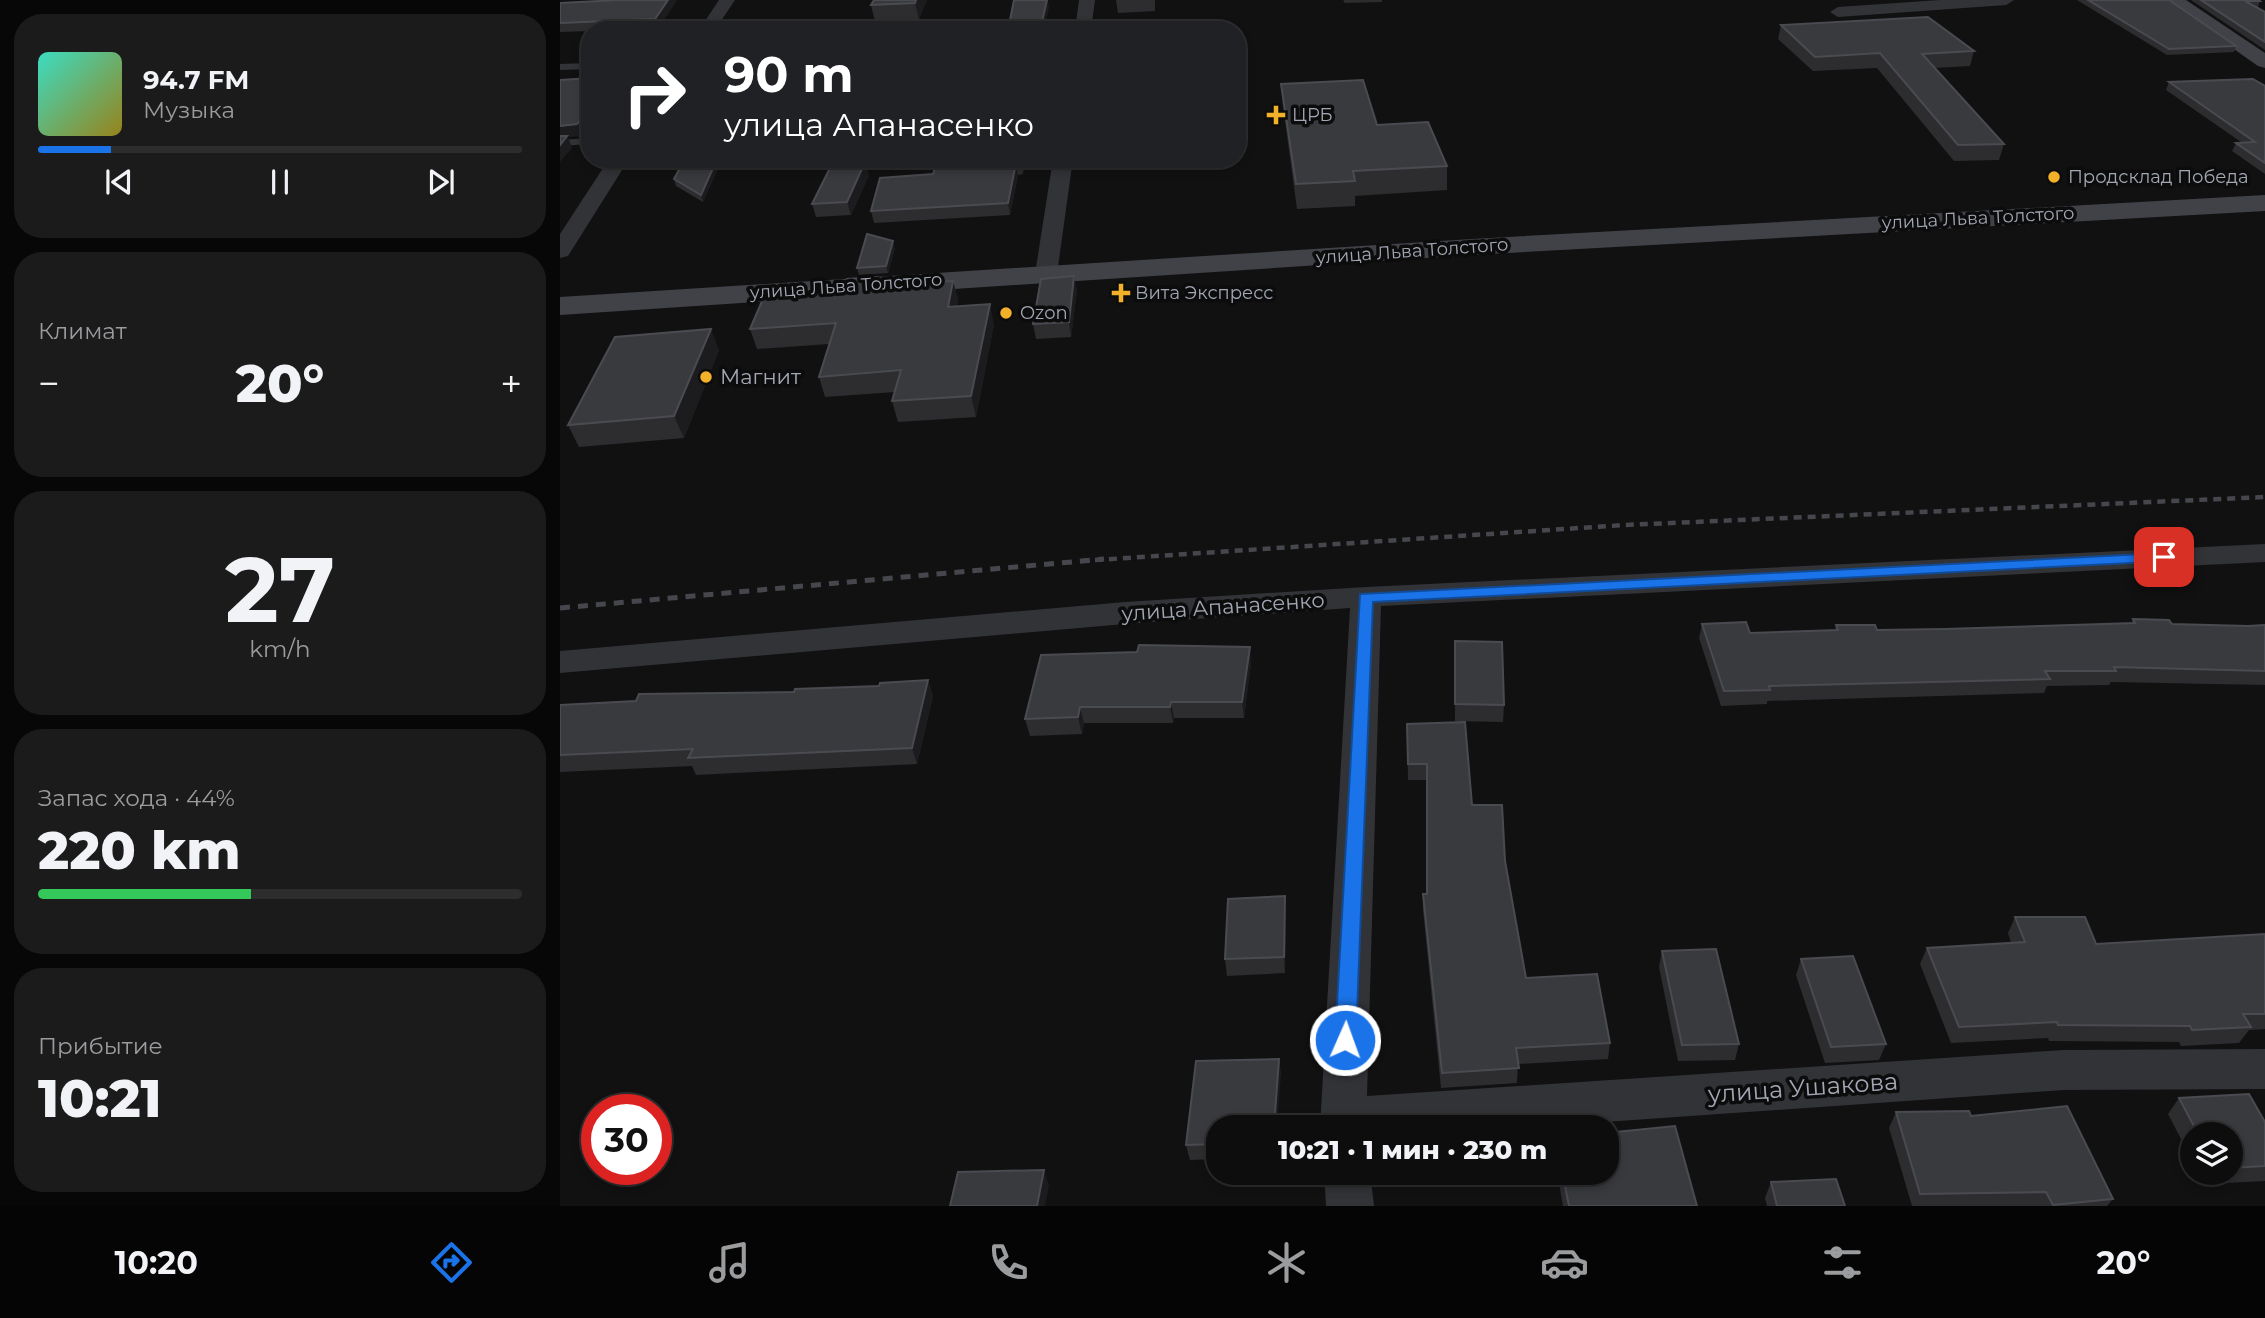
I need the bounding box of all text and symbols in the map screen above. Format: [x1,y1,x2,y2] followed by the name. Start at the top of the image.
[724,45,854,104] text: 90 m
[609,49,700,140] icon: right
[143,64,249,96] text: 94.7 FM
[143,96,235,124] text: Музыка
[1292,104,1333,126] place label: ЦРБ
[724,105,1034,144] text: улица Апанасенко
[1266,105,1286,125] marker: ЦРБ
[100,163,138,201] icon: previous
[261,163,299,201] icon: pause
[422,163,460,201] icon: next
[2068,166,2249,188] place label: Продсклад Победа
[2046,169,2062,185] marker: Продсклад Победа
[1880,202,2075,234] street label: улица Льва Толстого
[1314,233,1509,269] street label: улица Льва Толстого
[748,268,943,304] street label: улица Льва Толстого
[1135,282,1273,304] place label: Вита Экспресс
[1113,285,1129,301] marker: Вита Экспресс
[1020,302,1068,324] place label: Ozon
[998,305,1014,321] marker: Ozon
[38,317,127,345] text: Климат
[236,352,324,415] text: 20°
[38,360,60,407] text: −
[500,360,522,407] text: +
[720,364,801,389] place label: Магнит
[698,369,714,385] marker: Магнит
[2134,527,2194,587] pin
[225,534,335,645] text: 27
[2145,538,2183,576] icon: arrive
[1120,587,1325,626] street label: улица Апанасенко
[249,635,311,663] text: km/h
[38,784,235,812] text: Запас хода · 44%
[38,819,241,882] text: 220 km
[1308,1003,1382,1077] position arrow
[38,1032,163,1060] text: Прибытие
[1706,1066,1899,1109] street label: улица Ушакова
[38,1067,162,1130] text: 10:21
[581,1094,672,1185] speed limit sign: 30
[2180,1122,2243,1185] map controls
[2180,1122,2243,1185] button: layers
[1278,1134,1547,1166] text: 10:21 · 1 мин · 230 m
[427,1238,476,1287] icon: directions
[705,1238,754,1287] icon: music
[984,1238,1033,1287] icon: phone
[1262,1238,1311,1287] icon: climate
[1540,1238,1589,1287] icon: car
[1818,1238,1867,1287] icon: filters
[115,1243,198,1282] text: 10:20
[2096,1243,2150,1282] text: 20°

